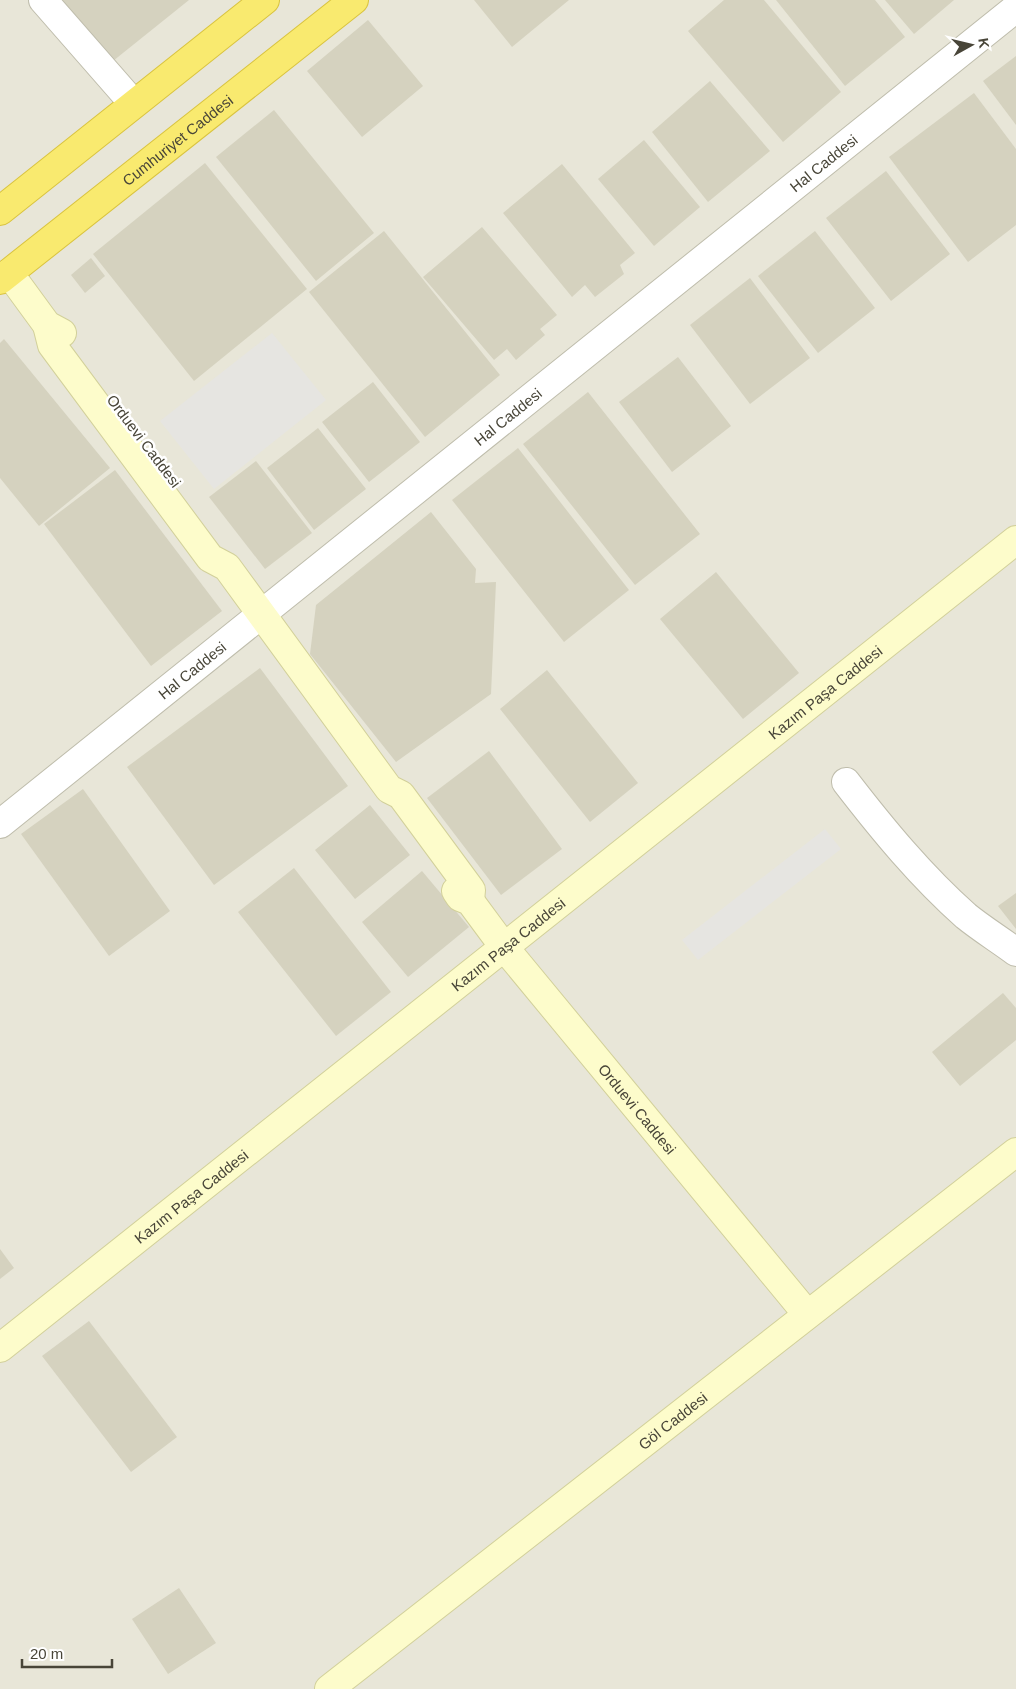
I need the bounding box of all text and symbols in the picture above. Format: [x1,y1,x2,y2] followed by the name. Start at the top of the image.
[946,20,996,70] north arrow
[975,37,993,49] text: K
[119,91,236,189] street label: Cumhuriyet Caddesi
[786,131,861,195] street label: Hal Caddesi
[470,384,545,449] street label: Hal Caddesi
[104,391,184,491] street label: Orduevi Caddesi
[155,638,229,702] street label: Hal Caddesi
[765,642,885,742] street label: Kazım Paşa Caddesi
[448,894,568,994] street label: Kazım Paşa Caddesi
[595,1060,680,1157] street label: Orduevi Caddesi
[131,1146,251,1246] street label: Kazım Paşa Caddesi
[635,1388,710,1453] street label: Göl Caddesi
[22,1636,112,1668] scale bar
[30,1645,63,1662] text: 20 m

